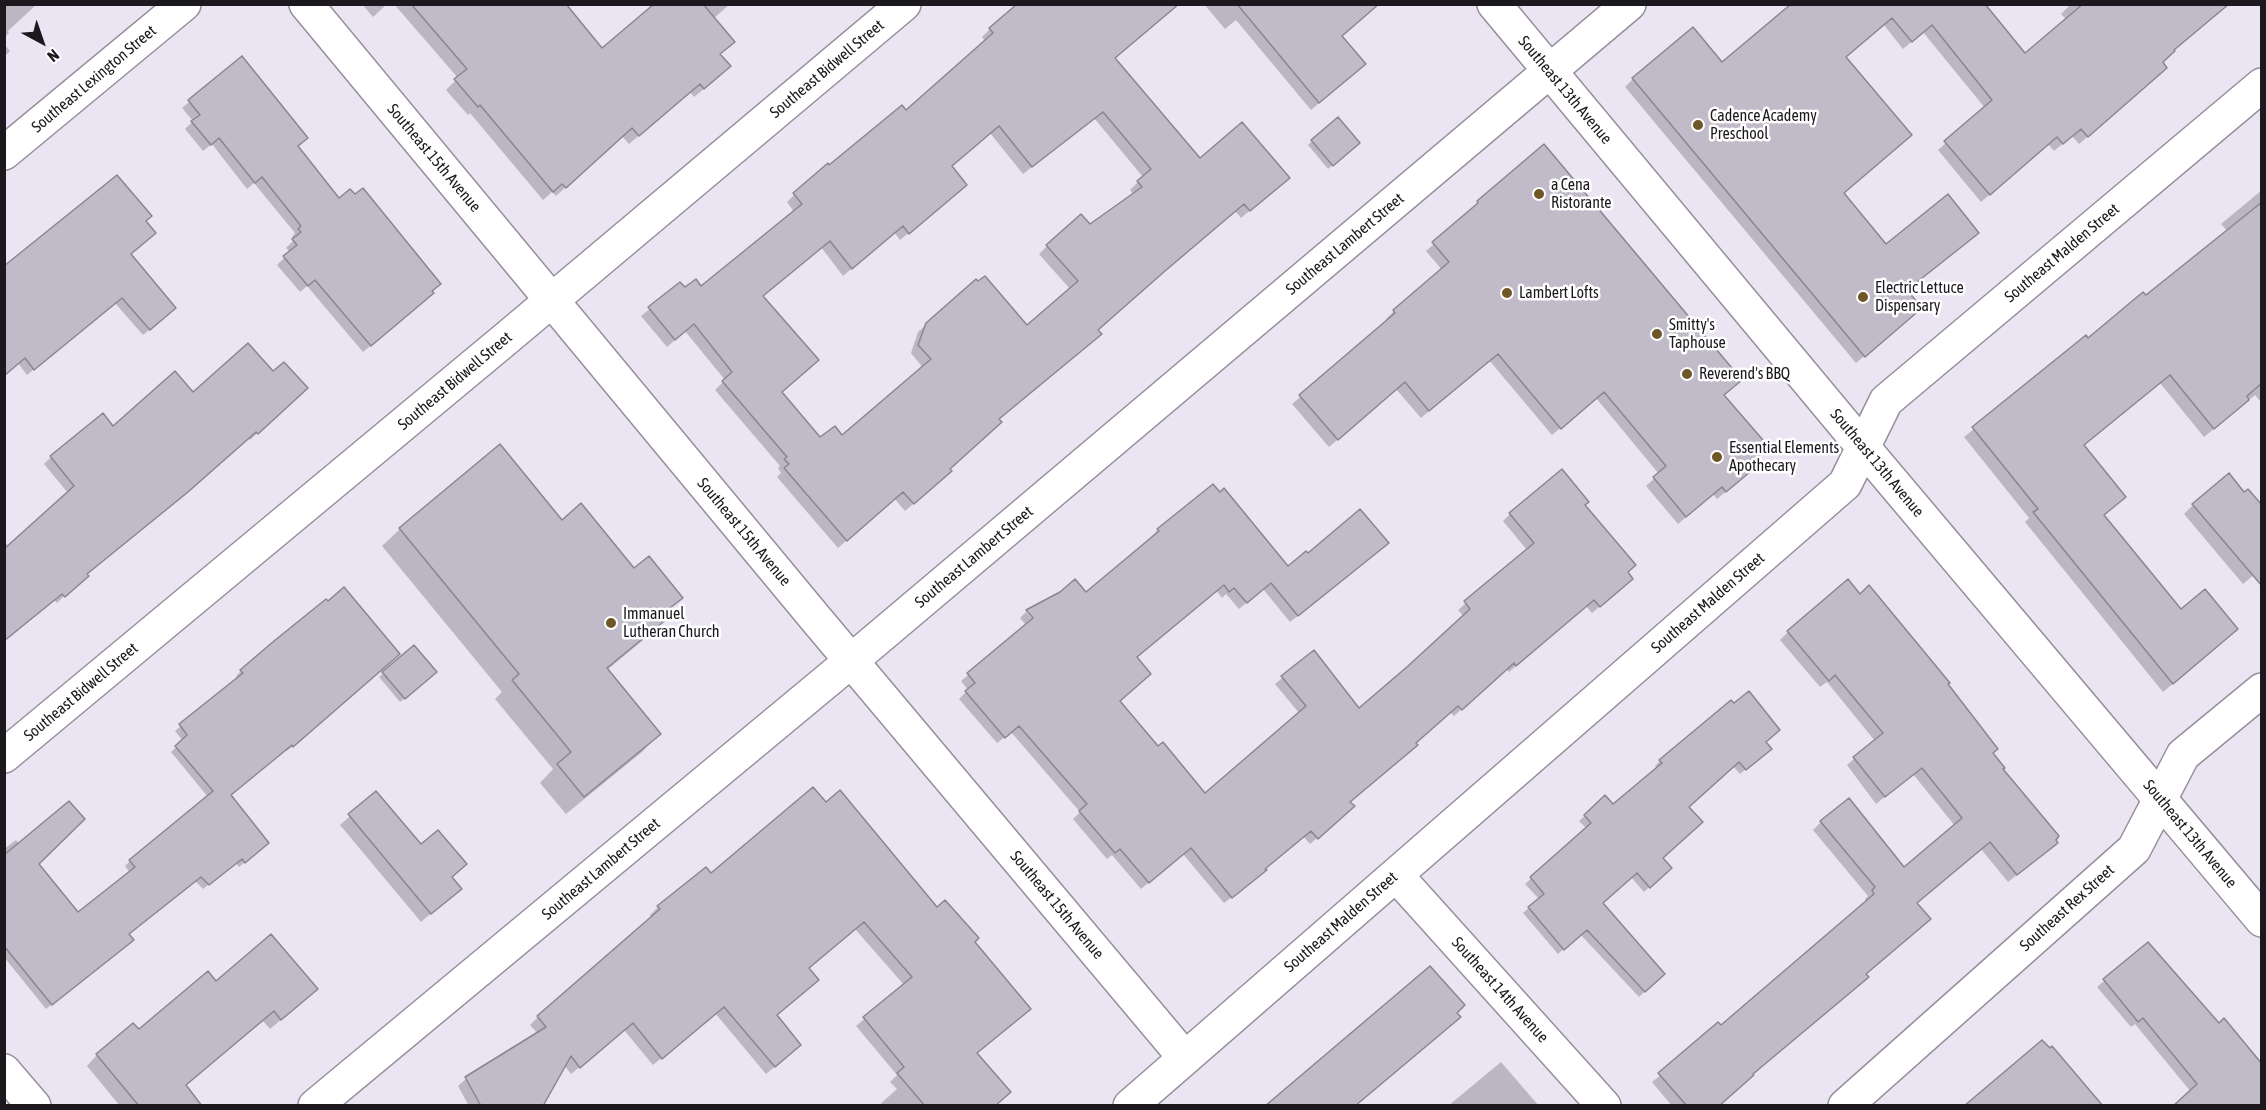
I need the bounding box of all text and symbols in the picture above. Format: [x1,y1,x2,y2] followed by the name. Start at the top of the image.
[12,12,72,72] north arrow
[766,16,888,122] street label: Southeast Bidwell Street
[28,21,160,137] street label: Southeast Lexington Street
[1514,32,1616,148] street label: Southeast 13th Avenue
[44,46,63,66] text: N
[383,100,485,216] street label: Southeast 15th Avenue
[1710,106,1817,144] place label: Cadence Academy Preschool
[1691,118,1705,132] marker: Cadence Academy Preschool
[1551,175,1612,213] place label: a Cena Ristorante
[1532,187,1546,201] marker: a Cena Ristorante
[1282,189,1408,299] street label: Southeast Lambert Street
[2001,199,2123,307] street label: Southeast Malden Street
[1875,278,1964,316] place label: Electric Lettuce Dispensary
[1519,283,1599,303] place label: Lambert Lofts
[1500,286,1514,300] marker: Lambert Lofts
[1856,290,1870,304] marker: Electric Lettuce Dispensary
[1669,315,1726,353] place label: Smitty's Taphouse
[1650,327,1664,341] marker: Smitty's Taphouse
[394,328,516,434] street label: Southeast Bidwell Street
[1699,364,1790,384] place label: Reverend's BBQ
[1680,367,1694,381] marker: Reverend's BBQ
[1826,405,1928,521] street label: Southeast 13th Avenue
[1729,438,1839,476] place label: Essential Elements Apothecary
[1710,450,1724,464] marker: Essential Elements Apothecary
[693,474,795,590] street label: Southeast 15th Avenue
[911,502,1037,612] street label: Southeast Lambert Street
[1648,549,1768,657] street label: Southeast Malden Street
[623,604,719,642] place label: Immanuel Lutheran Church
[604,616,618,630] marker: Immanuel Lutheran Church
[20,639,142,745] street label: Southeast Bidwell Street
[2139,776,2241,892] street label: Southeast 13th Avenue
[538,814,664,924] street label: Southeast Lambert Street
[1006,847,1108,963] street label: Southeast 15th Avenue
[2016,861,2118,955] street label: Southeast Rex Street
[1281,868,1401,976] street label: Southeast Malden Street
[1448,933,1552,1047] street label: Southeast 14th Avenue

